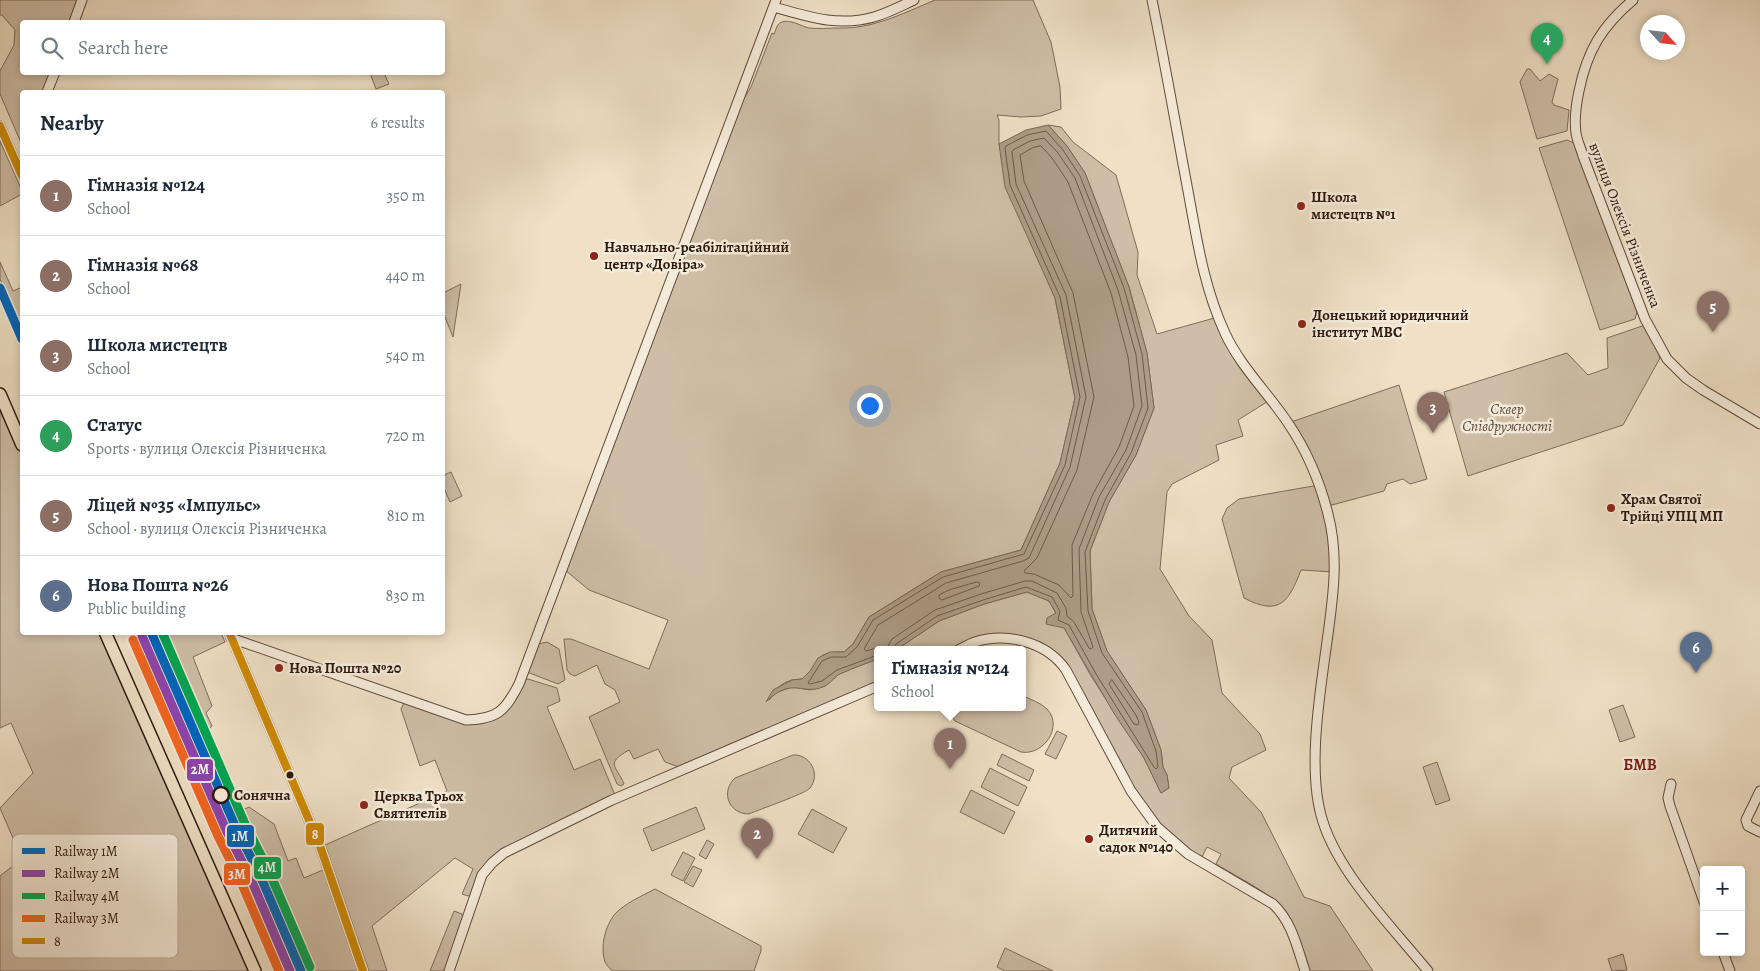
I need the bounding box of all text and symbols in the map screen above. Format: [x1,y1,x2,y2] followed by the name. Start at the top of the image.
[1640,15,1685,60] north arrow
[20,20,445,75] search box
[1531,23,1563,64] pin: 4
[38,34,66,62] icon: search
[78,35,168,61] text: Search here
[40,109,103,137] text: Nearby
[371,112,425,134] text: 6 results
[1584,140,1666,310] street label: вулиця Олексія Різниченка
[87,172,205,198] text: Гімназія №124
[53,185,59,207] text: 1
[386,185,425,207] text: 350 m
[1311,187,1396,224] place label: Школа мистецтв №1
[87,198,130,220] text: School
[1295,200,1307,212] marker: Школа мистецтв №1
[604,237,789,274] place label: Навчально-реабілітаційний центр «Довіра»
[588,250,600,262] marker: Навчально-реабілітаційний центр «Довіра»
[87,252,198,278] text: Гімназія №68
[52,265,60,287] text: 2
[385,265,425,287] text: 440 m
[87,278,130,300] text: School
[1697,291,1729,332] pin: 5
[1312,305,1469,342] place label: Донецький юридичний інститут МВС
[1296,318,1308,330] marker: Донецький юридичний інститут МВС
[87,332,228,358] text: Школа мистецтв
[53,345,59,367] text: 3
[386,345,425,367] text: 540 m
[87,358,130,380] text: School
[1417,392,1449,433] pin: 3
[857,393,883,419] your location
[1462,399,1552,436] park label: Сквер Співдружності
[87,412,142,438] text: Статус
[52,425,60,447] text: 4
[386,425,425,447] text: 720 m
[87,438,326,460] text: Sports · вулиця Олексія Різниченка
[1621,489,1723,526] place label: Храм Святої Трійці УПЦ МП
[87,492,261,518] text: Ліцей №35 «Імпульс»
[1605,502,1617,514] marker: Храм Святої Трійці УПЦ МП
[53,505,59,527] text: 5
[387,505,425,527] text: 810 m
[87,518,327,540] text: School · вулиця Олексія Різниченка
[87,572,228,598] text: Нова Пошта №26
[52,585,60,607] text: 6
[386,585,425,607] text: 830 m
[87,598,186,620] text: Public building
[1680,632,1712,673] pin: 6
[874,646,1026,711] popup
[891,655,1009,681] text: Гімназія №124
[289,658,402,678] place label: Нова Пошта №20
[273,662,285,674] marker: Нова Пошта №20
[891,681,934,703] text: School
[934,728,966,769] pin: 1
[1623,754,1657,776] district label: БМВ
[186,758,214,782] line badge: 2М
[191,760,209,779] text: 2М
[285,770,295,780] unlabelled marker
[234,785,291,805] place label: Сонячна
[212,786,230,804] marker: Сонячна
[374,786,464,823] place label: Церква Трьох Святителів
[358,799,370,811] marker: Церква Трьох Святителів
[741,818,773,859] pin: 2
[1099,820,1174,857] place label: Дитячий садок №140
[305,822,325,846] line badge: 8
[226,824,255,848] line badge: 1М
[312,825,319,844] text: 8
[232,827,249,846] text: 1М
[1083,833,1095,845] marker: Дитячий садок №140
[12,834,178,958] legend
[54,842,118,861] text: Railway 1М
[253,856,282,880] line badge: 4М
[258,858,276,877] text: 4М
[223,862,251,886] line badge: 3М
[54,864,120,883] text: Railway 2М
[228,865,246,884] text: 3М
[1700,866,1745,956] map controls
[1700,866,1745,911] button: +
[54,887,119,906] text: Railway 4М
[54,909,119,928] text: Railway 3М
[1700,911,1745,956] button: −
[54,932,61,951] text: 8

